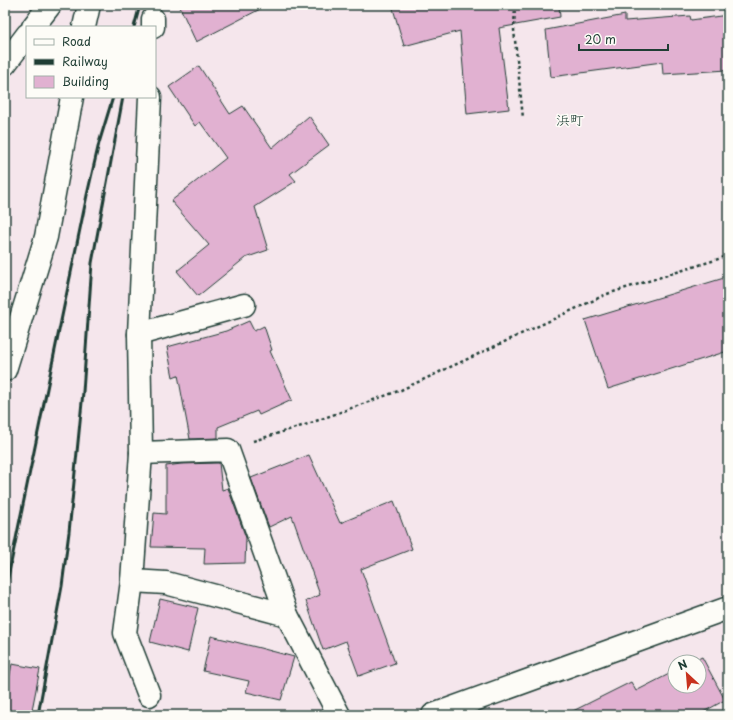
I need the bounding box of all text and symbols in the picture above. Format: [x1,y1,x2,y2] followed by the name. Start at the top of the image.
[26,26,156,98] legend
[579,26,668,52] scale bar
[585,30,616,48] text: 20 m
[62,32,91,50] text: Road
[62,52,108,70] text: Railway
[62,72,109,90] text: Building
[556,109,584,130] district label: 浜町
[667,654,707,694] north arrow
[675,655,690,674] text: N

